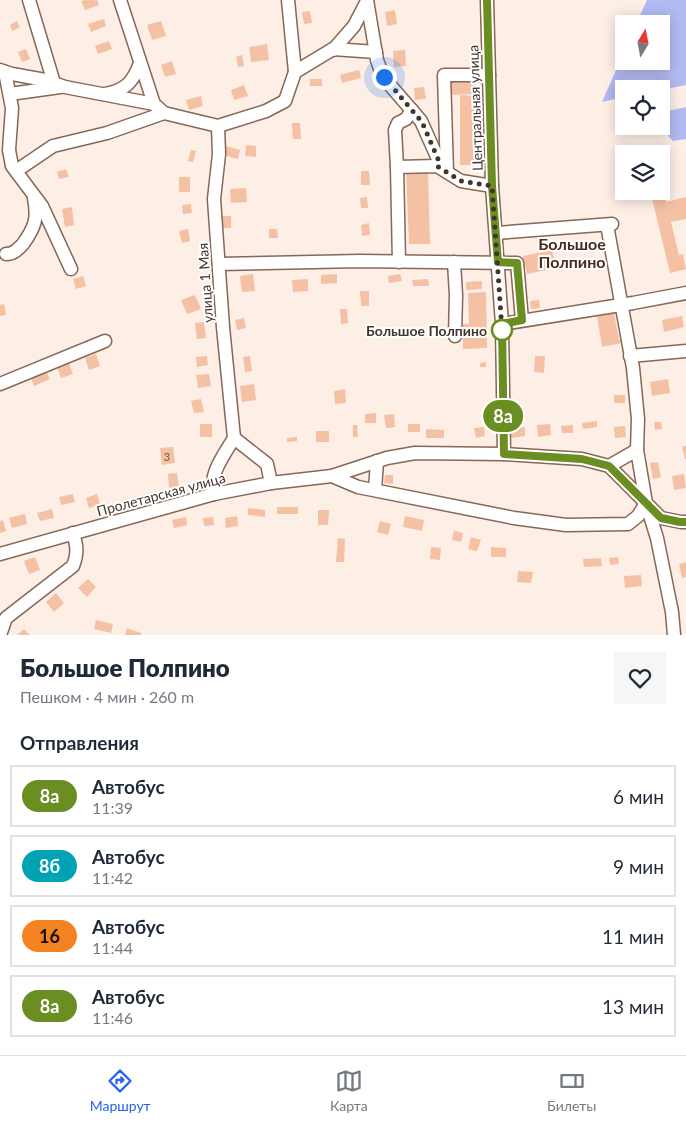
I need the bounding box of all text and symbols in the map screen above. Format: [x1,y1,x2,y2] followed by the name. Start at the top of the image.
[615,15,670,70] north arrow
[615,15,670,200] map controls
[464,45,486,171] street label: Центральная улица
[372,65,397,90] your location
[615,80,670,135] button: locate
[615,145,670,200] button: layers
[538,234,606,271] district label: Большое Полпино
[194,242,216,324] street label: улица 1 Мая
[491,319,513,341] marker: Большое Полпино
[366,322,487,339] place label: Большое Полпино
[480,400,526,432] line badge: 8а
[493,405,513,427] text: 8а
[164,450,170,463] house number: 3
[95,469,227,519] street label: Пролетарская улица
[614,652,666,704] button: heart
[20,653,230,682] text: Большое Полпино
[20,687,194,706] text: Пешком · 4 мин · 260 m
[20,731,139,754] text: Отправления
[92,775,165,798] text: Автобус
[40,785,59,807] text: 8а
[613,785,664,808] text: 6 мин
[92,798,133,817] text: 11:39
[92,845,165,868] text: Автобус
[39,855,60,877] text: 8б
[613,855,664,878] text: 9 мин
[92,868,133,887] text: 11:42
[92,915,165,938] text: Автобус
[39,925,60,947] text: 16
[602,925,664,948] text: 11 мин
[92,938,133,957] text: 11:44
[92,985,165,1008] text: Автобус
[40,995,59,1017] text: 8а
[602,995,664,1018] text: 13 мин
[92,1008,133,1027] text: 11:46
[90,1067,151,1114] tab: Маршрут
[330,1067,368,1114] tab: Карта
[547,1067,596,1114] tab: Билеты

